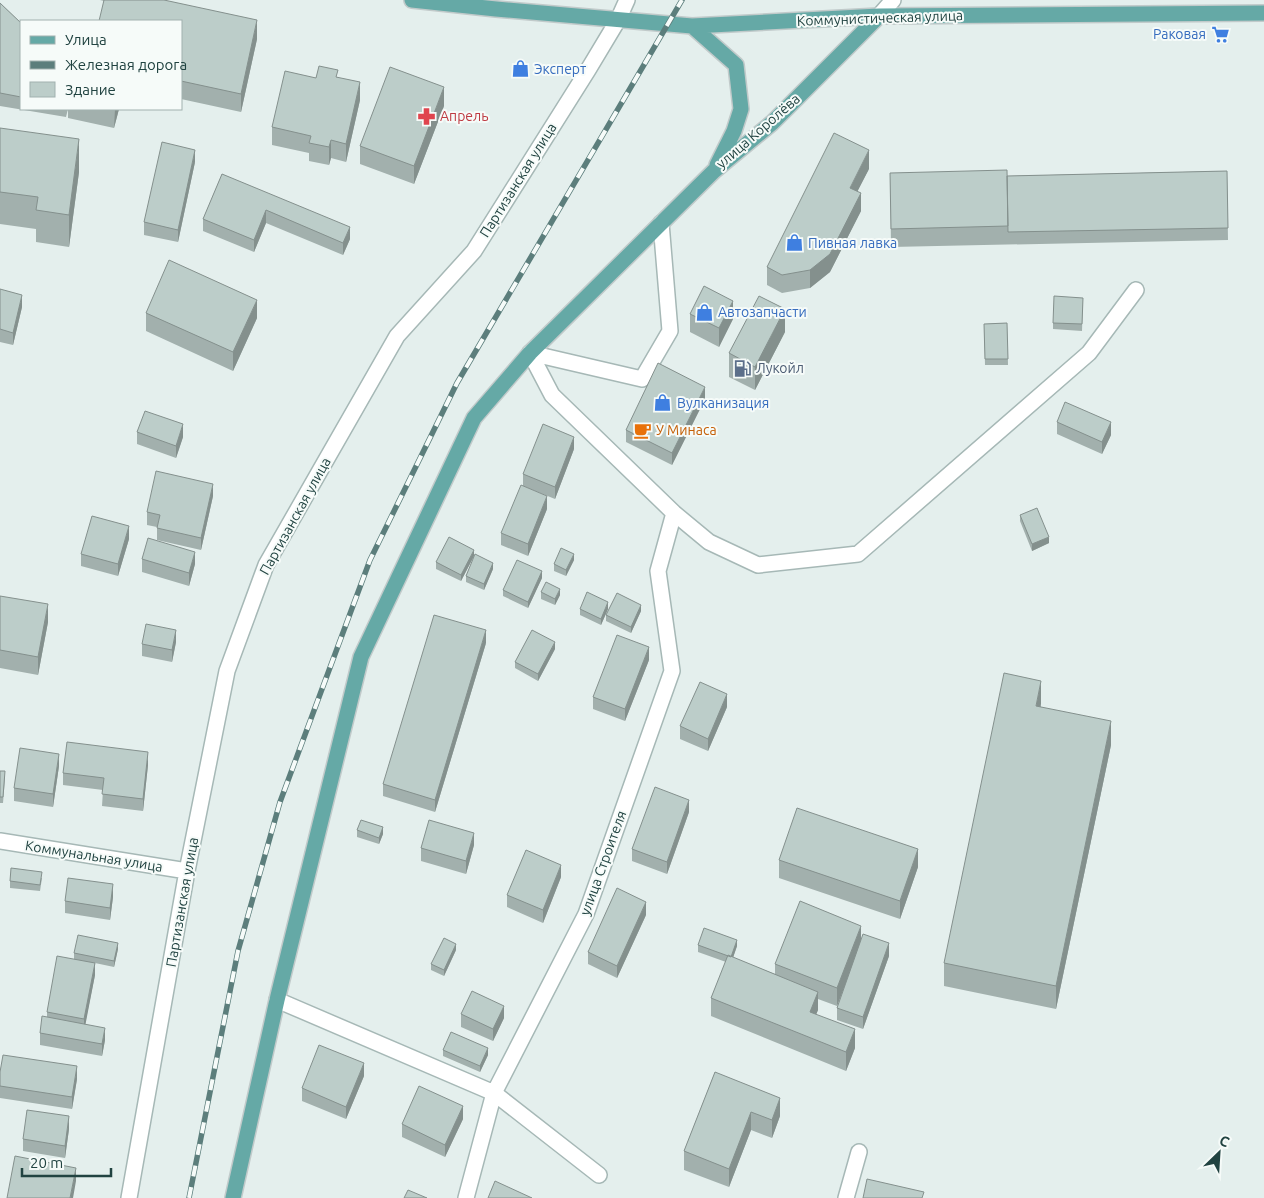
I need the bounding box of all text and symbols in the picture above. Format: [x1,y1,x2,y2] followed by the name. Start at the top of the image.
[797,7,963,29] street label: Коммунистическая улица
[20,20,182,110] legend
[1210,24,1230,44] supermarket icon: Раковая
[1153,26,1206,42] place label: Раковая
[65,31,107,48] text: Улица
[65,56,187,73] text: Железная дорога
[510,59,530,79] shop icon: Эксперт
[534,61,586,77] place label: Эксперт
[65,81,116,98] text: Здание
[713,90,803,172] street label: улица Королёва
[416,106,436,126] pharmacy icon: Апрель
[440,108,489,124] place label: Апрель
[476,120,560,240] street label: Партизанская улица
[784,233,804,253] shop icon: Пивная лавка
[808,235,897,251] place label: Пивная лавка
[694,302,714,322] shop icon: Автозапчасти
[718,304,807,320] place label: Автозапчасти
[732,358,752,378] fuel station icon: Лукойл
[756,360,804,376] place label: Лукойл
[653,393,673,413] shop icon: Вулканизация
[677,395,769,411] place label: Вулканизация
[632,420,652,440] cafe icon: У Минаса
[656,422,717,438] place label: У Минаса
[256,455,334,577] street label: Партизанская улица
[577,808,629,918] street label: улица Строителя
[163,836,201,968] street label: Партизанская улица
[24,837,164,875] street label: Коммунальная улица
[1194,1128,1244,1178] north arrow
[1217,1132,1232,1150] text: С
[22,1146,111,1178] scale bar
[30,1154,63,1171] text: 20 m

